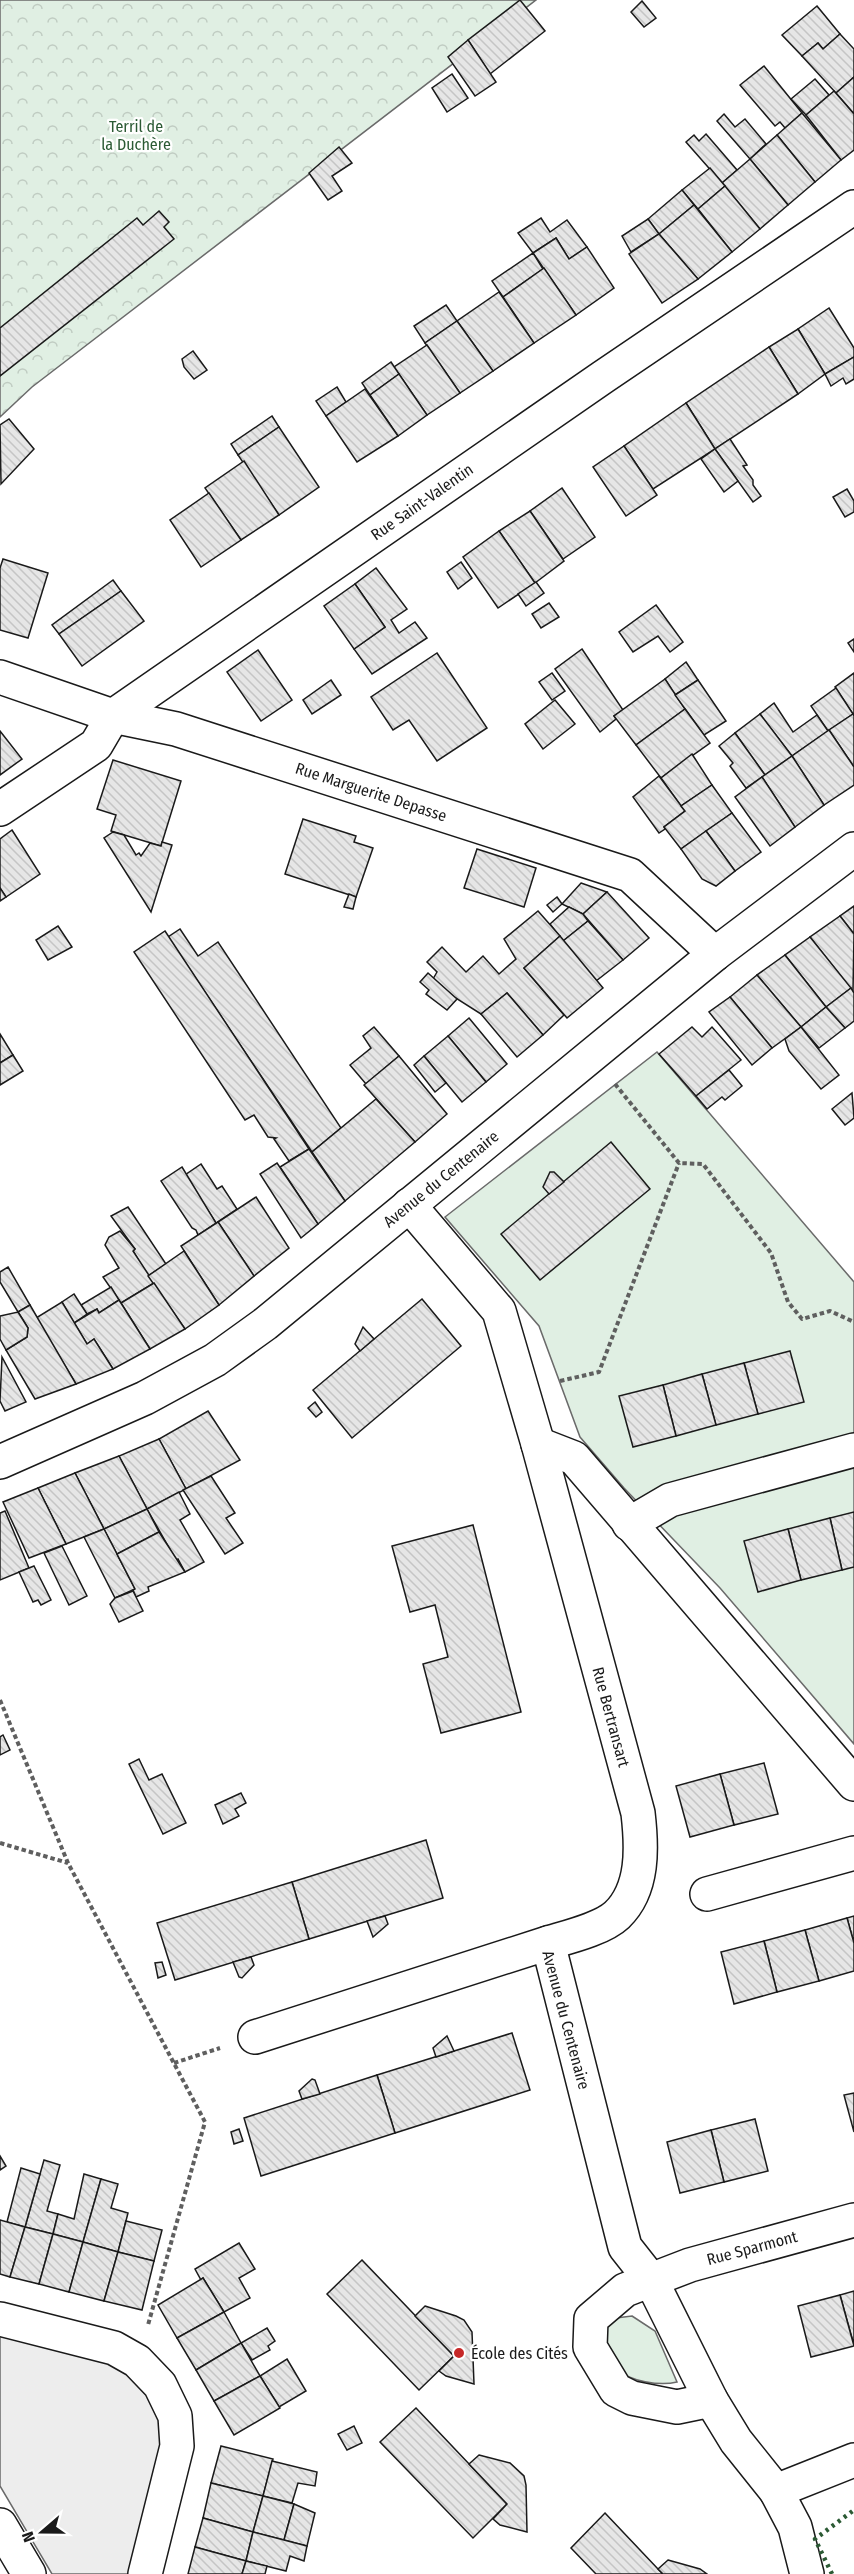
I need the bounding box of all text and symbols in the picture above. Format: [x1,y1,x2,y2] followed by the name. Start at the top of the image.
[101,117,171,154] park label: Terril de la Duchère
[367,460,477,544] street label: Rue Saint-Valentin
[293,759,449,825] street label: Rue Marguerite Depasse
[379,1127,503,1231] street label: Avenue du Centenaire
[588,1665,634,1770] street label: Rue Bertransart
[538,1949,594,2092] street label: Avenue du Centenaire
[705,2227,800,2269] street label: Rue Sparmont
[471,2344,568,2363] place label: École des Cités
[452,2346,466,2360] marker: École des Cités
[12,2502,72,2562] north arrow
[18,2529,39,2545] text: N

